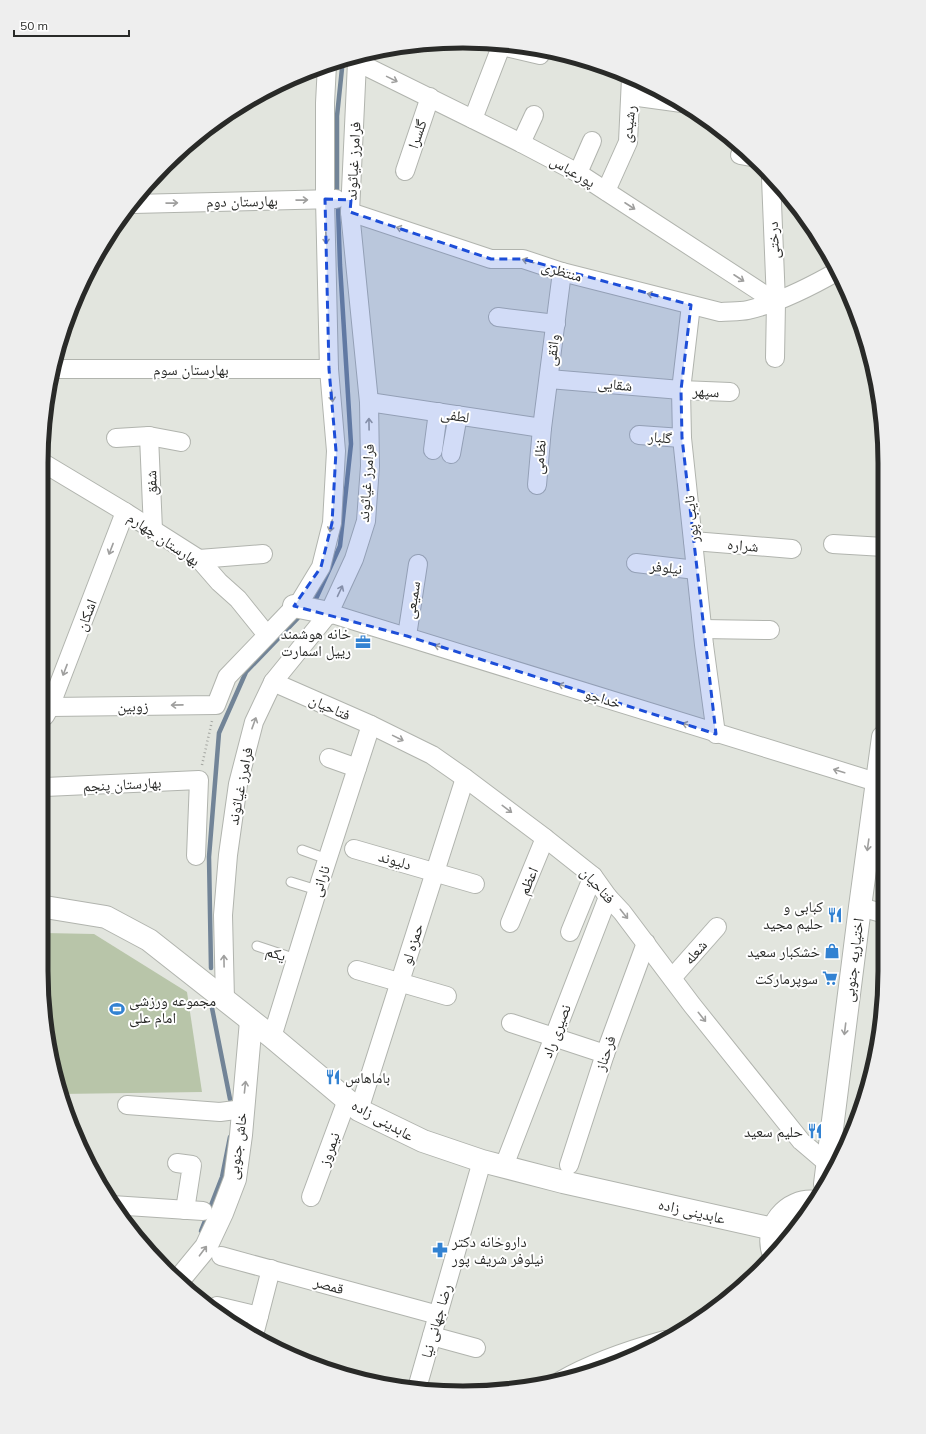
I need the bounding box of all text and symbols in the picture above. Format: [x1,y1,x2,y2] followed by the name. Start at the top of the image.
[14,12,129,38] scale bar
[20,18,48,33] text: 50 m
[386,76,398,83] one-way arrow
[616,104,641,144] street label: رشیدی
[403,117,431,151] street label: گلسرا
[341,121,365,201] street label: فرامرز غیاثوند
[547,151,599,192] street label: پورعباس
[206,191,278,212] street label: بهارستان دوم
[295,196,308,204] one-way arrow
[165,199,178,207] one-way arrow
[624,203,636,211] one-way arrow
[763,221,784,259] street label: درختی
[397,225,409,233] one-way arrow
[322,231,330,244] one-way arrow
[539,256,585,287] street label: منتظری
[521,257,534,264] one-way arrow
[733,274,745,282] one-way arrow
[647,291,660,298] one-way arrow
[541,333,564,367] street label: واثقی
[153,360,229,380] street label: بهارستان سوم
[597,373,633,396] street label: شقایی
[691,381,720,401] street label: سپهر
[328,389,335,402] one-way arrow
[439,403,471,428] street label: لطفی
[365,418,373,431] one-way arrow
[646,427,673,447] street label: گلبار
[528,439,551,475] street label: نظامی
[354,443,378,523] street label: فرامرز غیاثوند
[141,470,162,496] street label: شفق
[679,495,703,544] street label: نایب پور
[124,508,204,571] street label: بهارستان چهارم
[327,519,335,532] one-way arrow
[727,534,760,556] street label: شراره
[107,542,115,554] one-way arrow
[648,556,683,578] street label: نیلوفر
[400,580,425,620] street label: سمیعی
[337,585,344,597] one-way arrow
[71,596,102,634] street label: اشکان
[281,624,351,661] place label: خانه هوشمند رییل اسمارت
[354,633,372,651] office icon: خانه هوشمند رییل اسمارت
[434,643,447,650] one-way arrow
[60,664,68,676] one-way arrow
[558,682,571,689] one-way arrow
[583,684,624,713] street label: خداجو
[306,690,354,725] street label: فتاحیان
[117,696,149,717] street label: زوبین
[171,701,184,709] one-way arrow
[251,717,259,729] one-way arrow
[682,721,695,728] one-way arrow
[392,735,404,742] one-way arrow
[223,746,257,826] street label: فرامرز غیاثوند
[833,767,846,774] one-way arrow
[82,772,162,797] street label: بهارستان پنجم
[501,805,512,813] one-way arrow
[864,838,872,851] one-way arrow
[376,846,414,874] street label: دلیوند
[306,863,335,899] street label: نارانی
[576,863,619,908] street label: فتاحیان
[514,864,543,898] street label: اعظم
[763,897,823,934] place label: کبابی و حلیم مجید
[826,906,844,924] restaurant icon: کبابی و حلیم مجید
[619,909,628,919] one-way arrow
[838,917,869,1003] street label: اختیاریه جنوبی
[396,921,428,967] street label: حمزه لو
[679,936,711,968] street label: شعله
[263,941,289,966] street label: یکم
[747,942,820,961] place label: خشکبار سعید
[823,942,841,960] shop icon: خشکبار سعید
[221,955,228,968] one-way arrow
[755,969,818,988] place label: سوپرمارکت
[821,969,839,987] supermarket icon: سوپرمارکت
[129,991,216,1028] place label: مجموعه ورزشی امام علی
[108,1000,126,1018] sports icon: مجموعه ورزشی امام علی
[537,1001,576,1061] street label: نصیری راد
[698,1012,707,1023] one-way arrow
[841,1022,849,1035] one-way arrow
[590,1033,620,1074] street label: فرحناز
[324,1068,342,1086] restaurant icon: باماهاس
[345,1068,390,1088] place label: باماهاس
[241,1081,248,1094] one-way arrow
[348,1095,418,1146] street label: عابدینی زاده
[223,1111,252,1181] street label: خاش جنوبی
[744,1122,803,1142] place label: حلیم سعید
[806,1122,824,1140] restaurant icon: حلیم سعید
[314,1129,344,1169] street label: نیمروز
[656,1194,728,1229] street label: عابدینی زاده
[451,1232,544,1268] place label: داروخانه دکتر نیلوفر شریف پور
[431,1241,449,1259] pharmacy icon: داروخانه دکتر نیلوفر شریف پور
[198,1245,207,1256] one-way arrow
[311,1271,346,1298] street label: قمصر
[416,1282,457,1360] street label: رضا جهانی نیا

